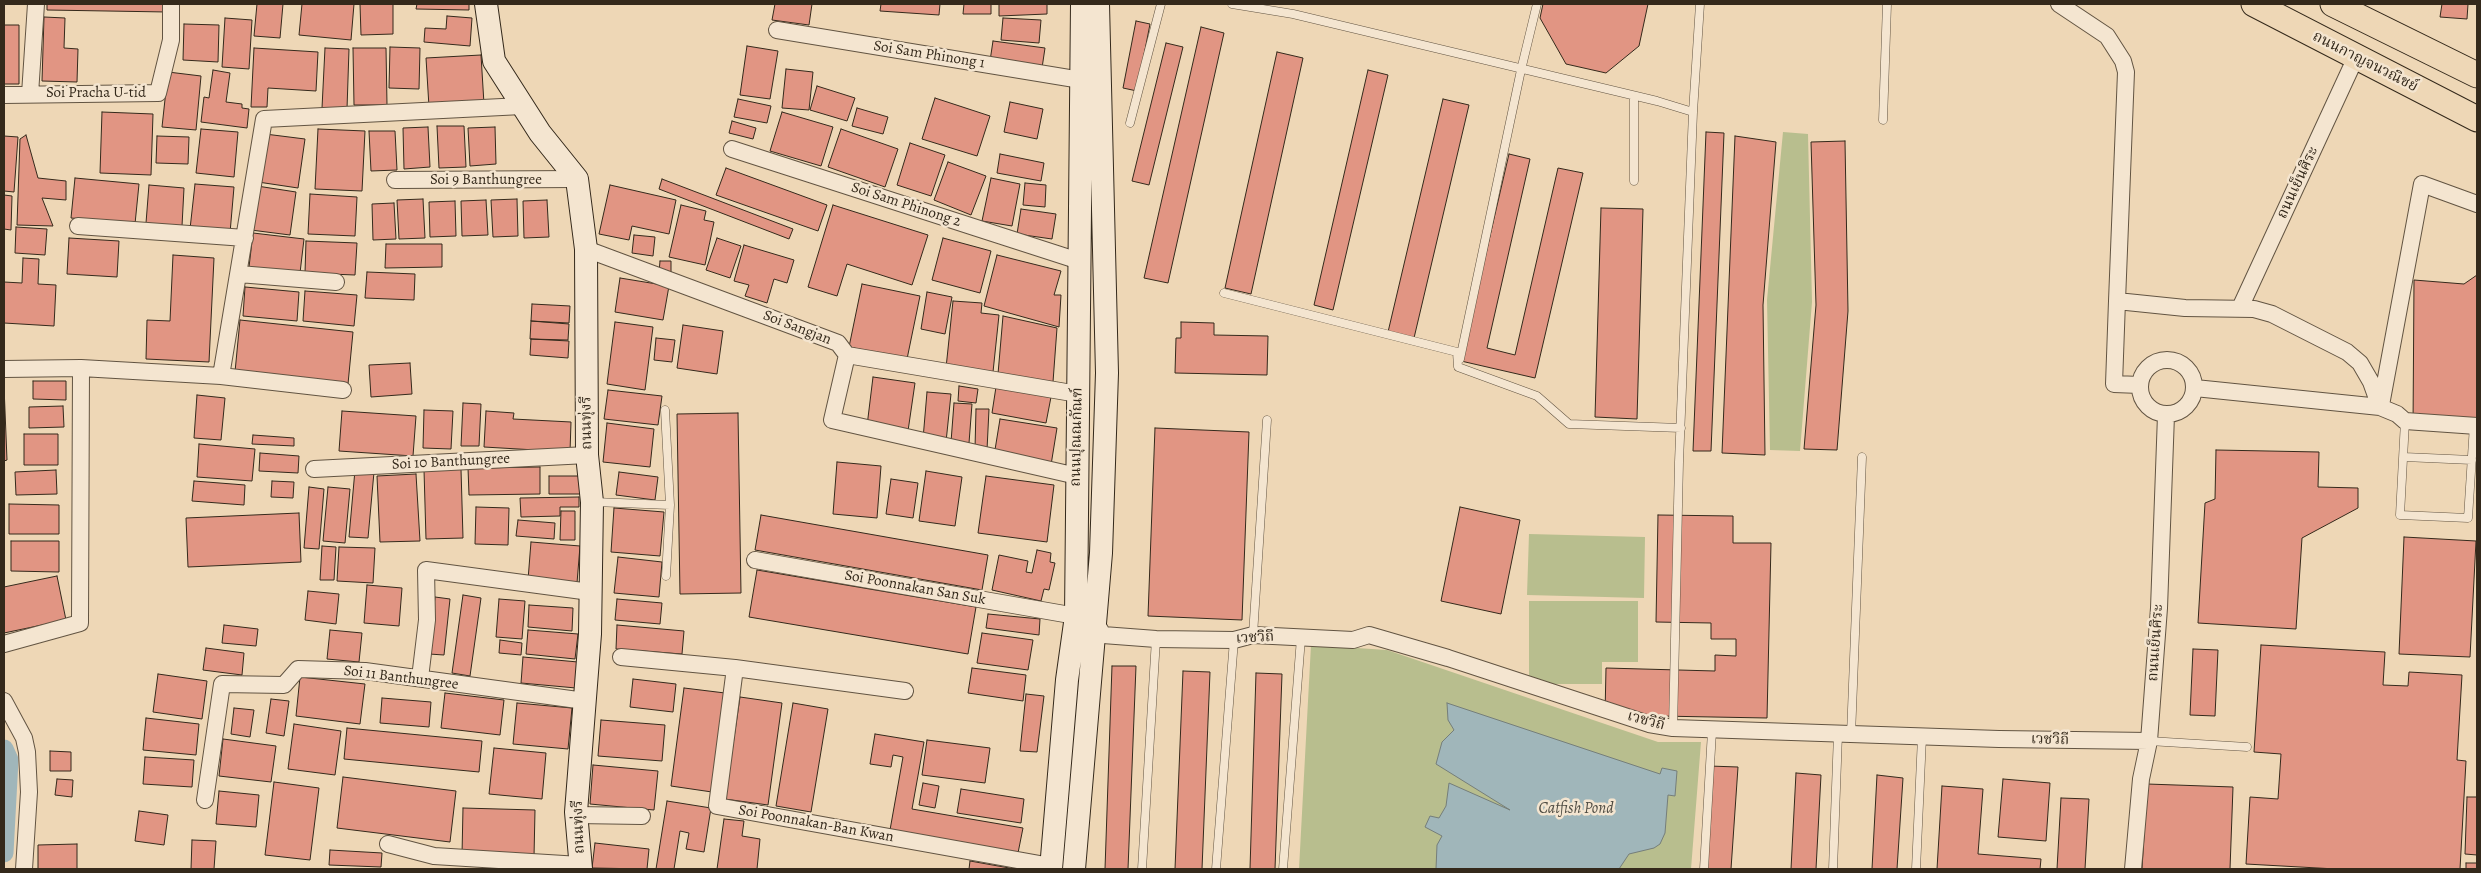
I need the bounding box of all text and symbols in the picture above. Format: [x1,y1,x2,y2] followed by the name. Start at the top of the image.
[2309,28,2421,96] street label: ถนนกาญจนวณิชย์
[872,37,986,73] street label: Soi Sam Phinong 1
[46,84,146,102] street label: Soi Pracha U-tid
[2274,144,2322,222] street label: ถนนเย็นศิระ
[430,171,542,189] street label: Soi 9 Banthungree
[849,179,963,231] street label: Soi Sam Phinong 2
[760,307,834,349] street label: Soi Sangjan
[1067,387,1087,487] street label: ถนนปุณณกัณฑ์
[578,396,596,450] street label: ถนนทุ่งรี
[391,450,511,474] street label: Soi 10 Banthungree
[843,567,987,609] street label: Soi Poonnakan San Suk
[2144,604,2168,682] street label: ถนนเย็นศิระ
[1235,628,1275,648] street label: เวชวิถี
[343,662,459,694] street label: Soi 11 Banthungree
[1625,707,1667,735] street label: เวชวิถี
[2031,731,2069,749] street label: เวชวิถี
[1538,799,1614,819] water label: Catfish Pond
[569,800,589,854] street label: ถนนทุ่งรี
[737,801,895,847] street label: Soi Poonnakan-Ban Kwan

